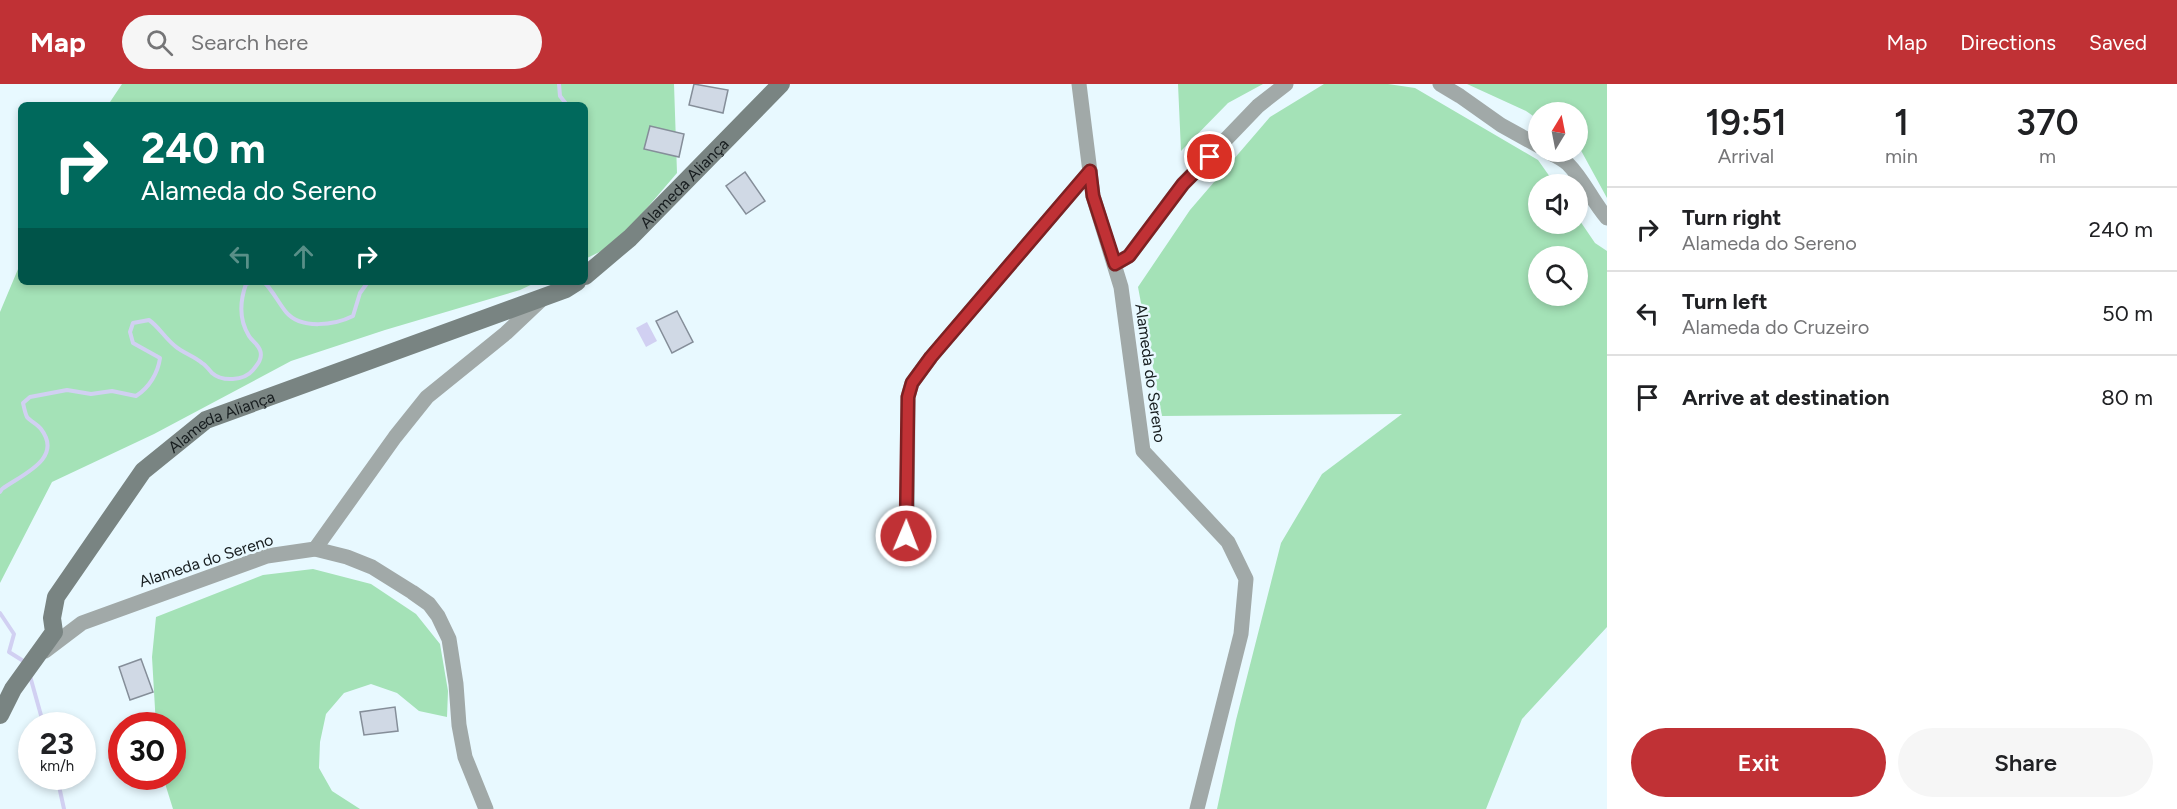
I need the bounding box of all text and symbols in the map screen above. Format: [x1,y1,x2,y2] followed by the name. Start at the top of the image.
[122,15,542,69] search box
[30,25,86,59] text: Map
[143,26,176,59] icon: search
[191,29,308,56] text: Search here
[1886,30,1927,55] text: Map
[1960,30,2056,55] text: Directions
[2089,30,2147,55] text: Saved
[1705,101,1787,144] text: 19:51
[1894,101,1909,144] text: 1
[2016,101,2079,144] text: 370
[1528,102,1588,162] north arrow
[1528,102,1588,306] map controls
[141,123,266,174] text: 240 m
[42,126,120,204] icon: right
[1184,131,1235,182] pin
[636,134,733,232] street label: Alameda Aliança
[1193,140,1226,173] icon: arrive
[1718,144,1774,168] text: Arrival
[1885,144,1918,168] text: min
[2039,144,2056,168] text: m
[141,174,377,207] text: Alameda do Sereno
[1528,174,1588,234] button: sound
[1682,204,1781,231] text: Turn right
[1631,213,1664,246] icon: right
[2089,216,2153,243] text: 240 m
[1682,231,1857,255] text: Alameda do Sereno
[224,240,257,273] icon: left
[287,240,320,273] icon: ahead
[350,240,383,273] icon: right
[1528,246,1588,306] button: search
[1682,288,1768,315] text: Turn left
[1631,297,1664,330] icon: left
[2102,300,2153,327] text: 50 m
[1131,302,1170,444] street label: Alameda do Sereno
[1682,315,1869,339] text: Alameda do Cruzeiro
[1631,381,1664,414] icon: arrive
[1682,384,1890,411] text: Arrive at destination
[2101,384,2153,411] text: 80 m
[164,387,277,457] street label: Alameda Aliança
[874,504,938,568] position arrow
[137,530,276,591] street label: Alameda do Sereno
[108,712,186,790] speed limit sign: 30
[40,725,74,762] text: 23
[1631,728,1886,797] button: Exit
[1898,728,2153,797] button: Share
[40,757,74,775] text: km/h

